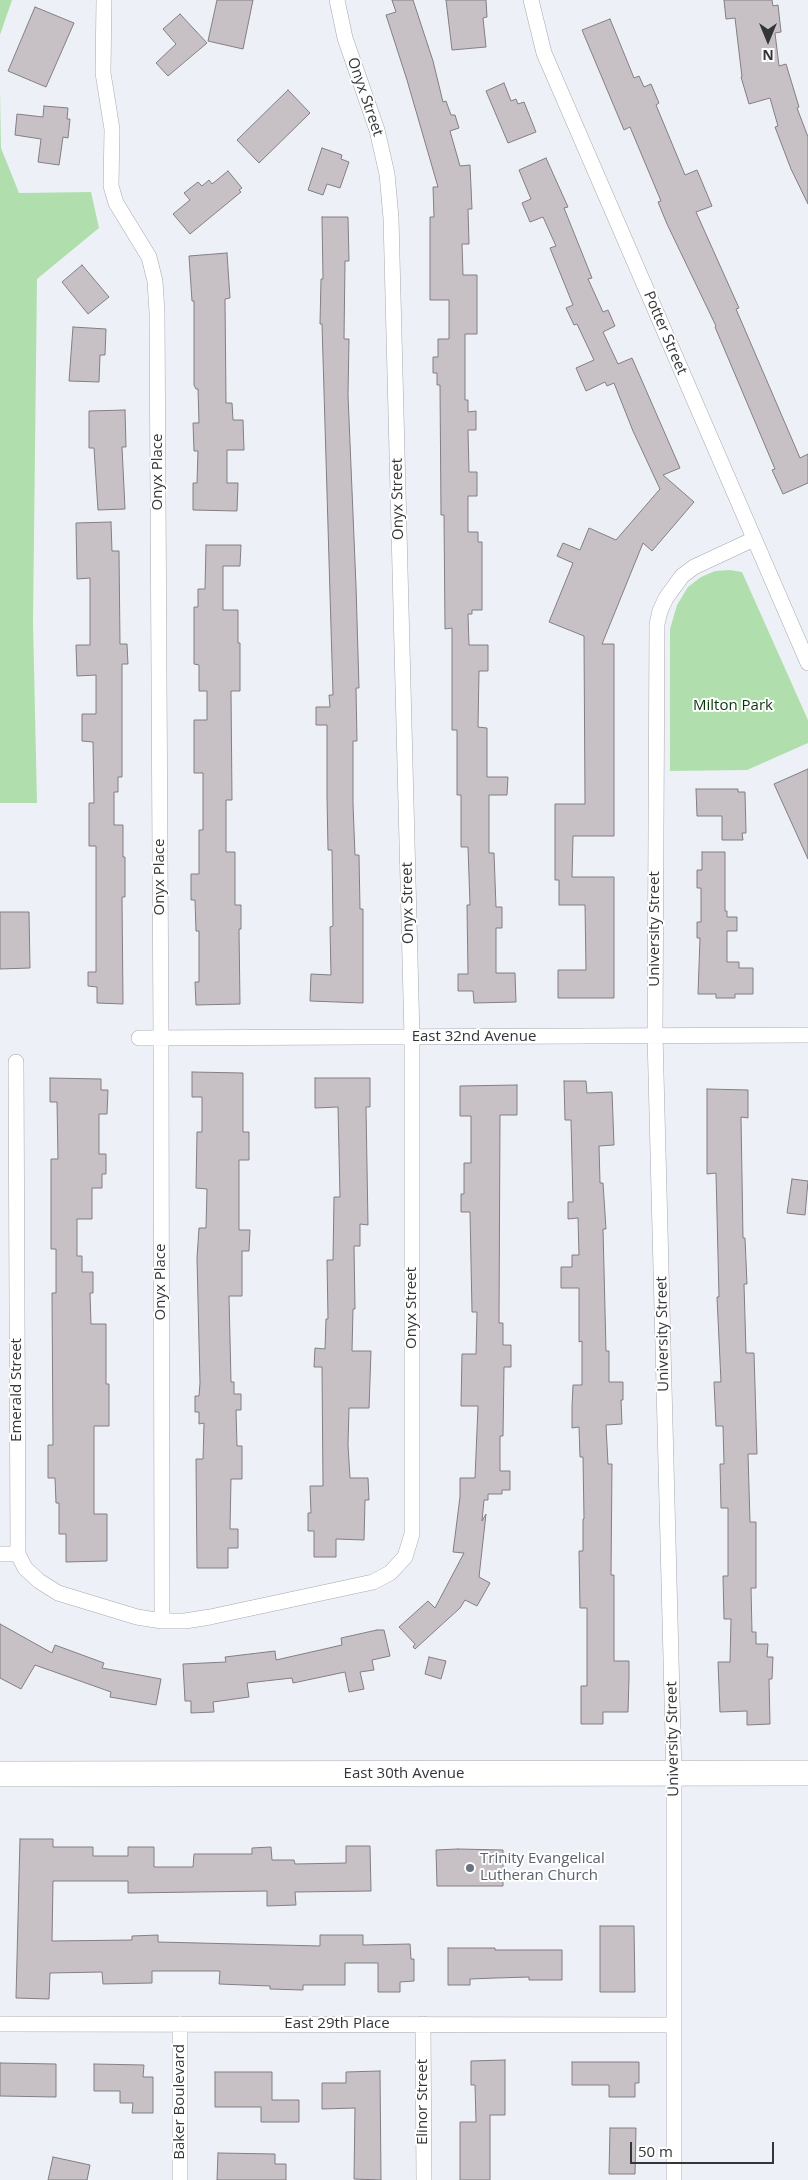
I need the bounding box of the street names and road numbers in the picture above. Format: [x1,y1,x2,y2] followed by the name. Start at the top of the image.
[343,55,387,139] street label: Onyx Street
[639,288,691,378] street label: Potter Street
[149,434,167,510] street label: Onyx Place
[388,458,408,540] street label: Onyx Street
[151,839,169,915] street label: Onyx Place
[398,862,418,944] street label: Onyx Street
[646,871,664,987] street label: University Street
[412,1028,536,1046] street label: East 32nd Avenue
[152,1244,170,1320] street label: Onyx Place
[403,1267,421,1349] street label: Onyx Street
[653,1276,673,1392] street label: University Street
[8,1338,26,1442] street label: Emerald Street
[663,1681,683,1797] street label: University Street
[344,1765,464,1783] street label: East 30th Avenue
[284,2015,390,2033] street label: East 29th Place
[171,2044,189,2160] street label: Baker Boulevard
[414,2059,432,2145] street label: Elinor Street

